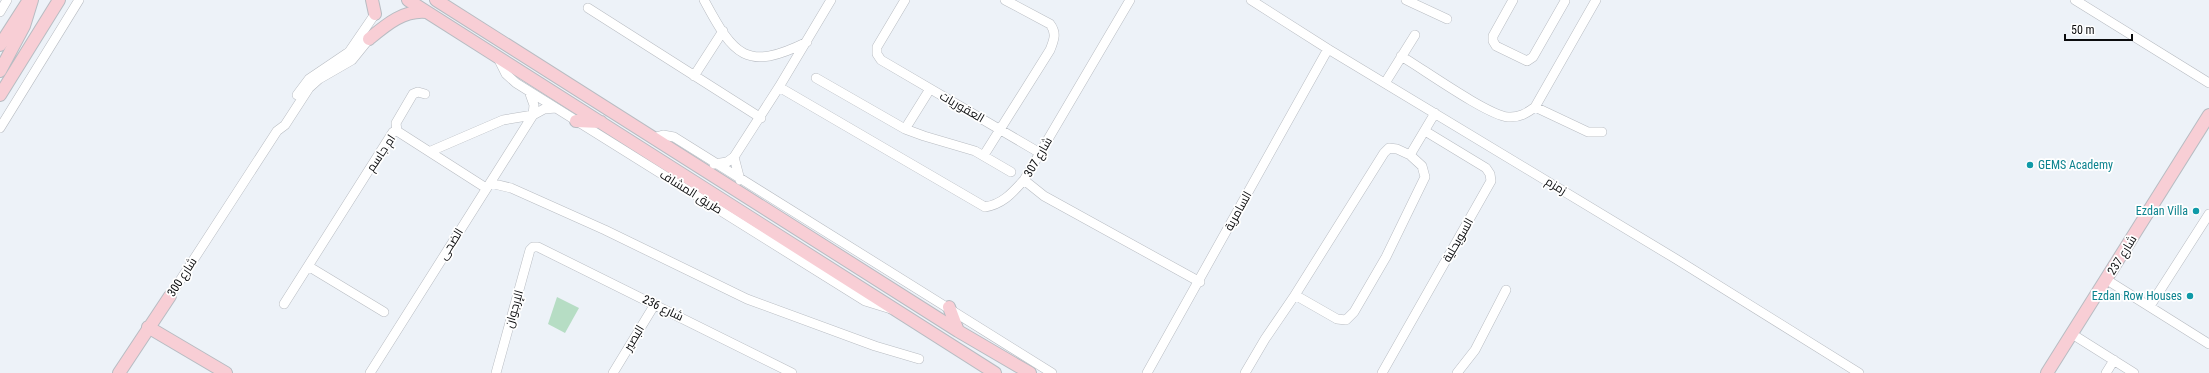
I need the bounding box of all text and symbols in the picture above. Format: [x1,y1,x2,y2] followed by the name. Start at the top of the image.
[2065,16,2132,42] scale bar
[2071,23,2095,37] text: 50 m
[937,89,987,125] street label: العقوريات
[364,132,399,175] street label: ام جاسم
[1021,134,1056,180] street label: شارع 307
[2038,158,2113,172] place label: GEMS Academy
[2025,160,2035,170] marker: GEMS Academy
[657,167,725,217] street label: طريق المشاف
[1542,174,1569,199] street label: زمزم
[1222,189,1254,233] street label: السامرية
[2136,204,2188,218] place label: Ezdan Villa
[2191,206,2201,216] marker: Ezdan Villa
[1440,216,1476,264] street label: السويحلية
[436,226,466,262] street label: الضحى
[2104,233,2140,278] street label: شارع 237
[164,255,201,300] street label: شارع 300
[502,288,526,330] street label: الإرجوان
[2092,289,2182,303] place label: Ezdan Row Houses
[2185,291,2195,301] marker: Ezdan Row Houses
[640,292,686,325] street label: شارع 236
[620,323,647,354] street label: البصير

